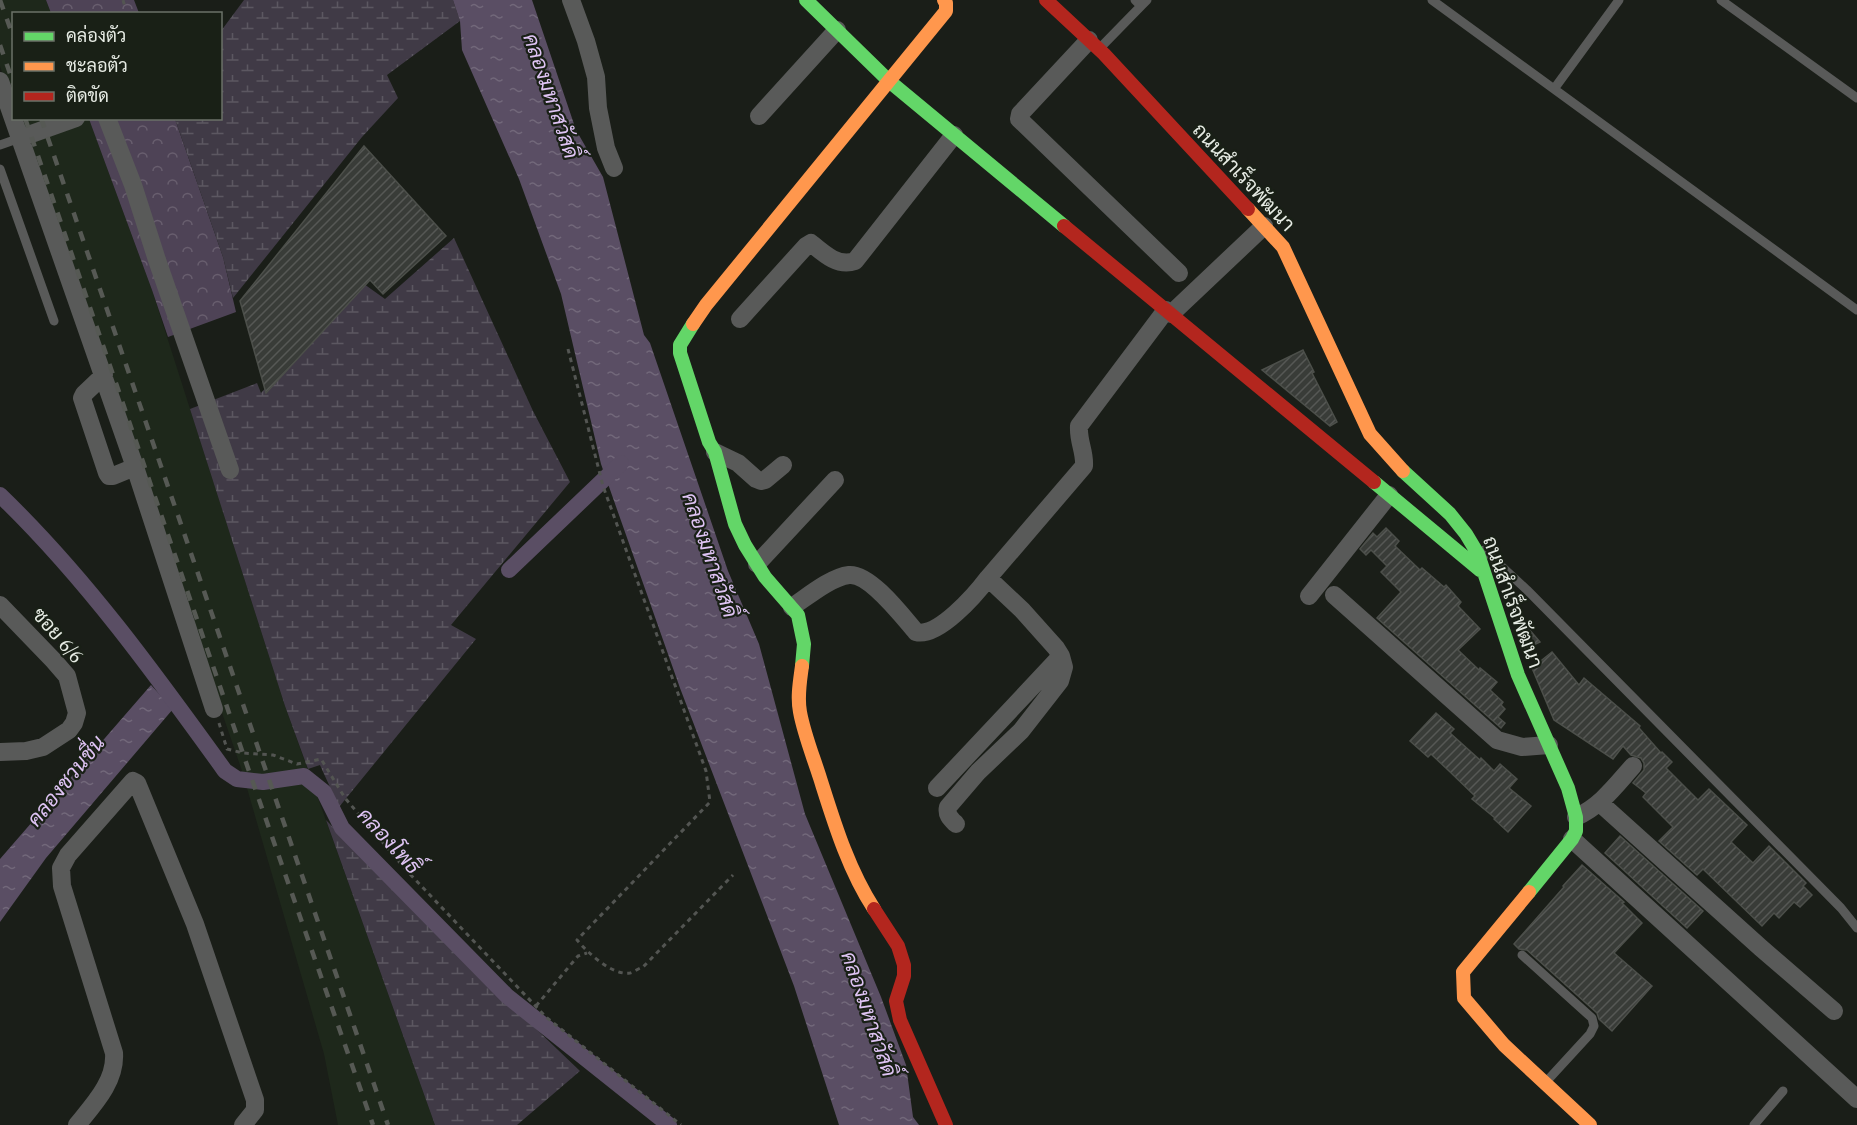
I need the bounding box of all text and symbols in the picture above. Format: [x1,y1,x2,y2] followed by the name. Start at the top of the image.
[12,12,222,120] legend
[66,23,126,50] text: คล่องตัว
[514,28,592,167] water label: คลองมหาสวัสดิ์
[66,53,128,80] text: ชะลอตัว
[66,83,109,110] text: ติดขัด
[1185,116,1302,239] street label: ถนนสำเร็จพัฒนา
[673,487,751,626] water label: คลองมหาสวัสดิ์
[1474,532,1551,673] street label: ถนนสำเร็จพัฒนา
[24,601,90,670] street label: ซอย 6/6
[16,725,114,834] water label: คลองชวนชื่น
[349,798,434,885] water label: คลองโพธิ์
[832,946,910,1085] water label: คลองมหาสวัสดิ์

